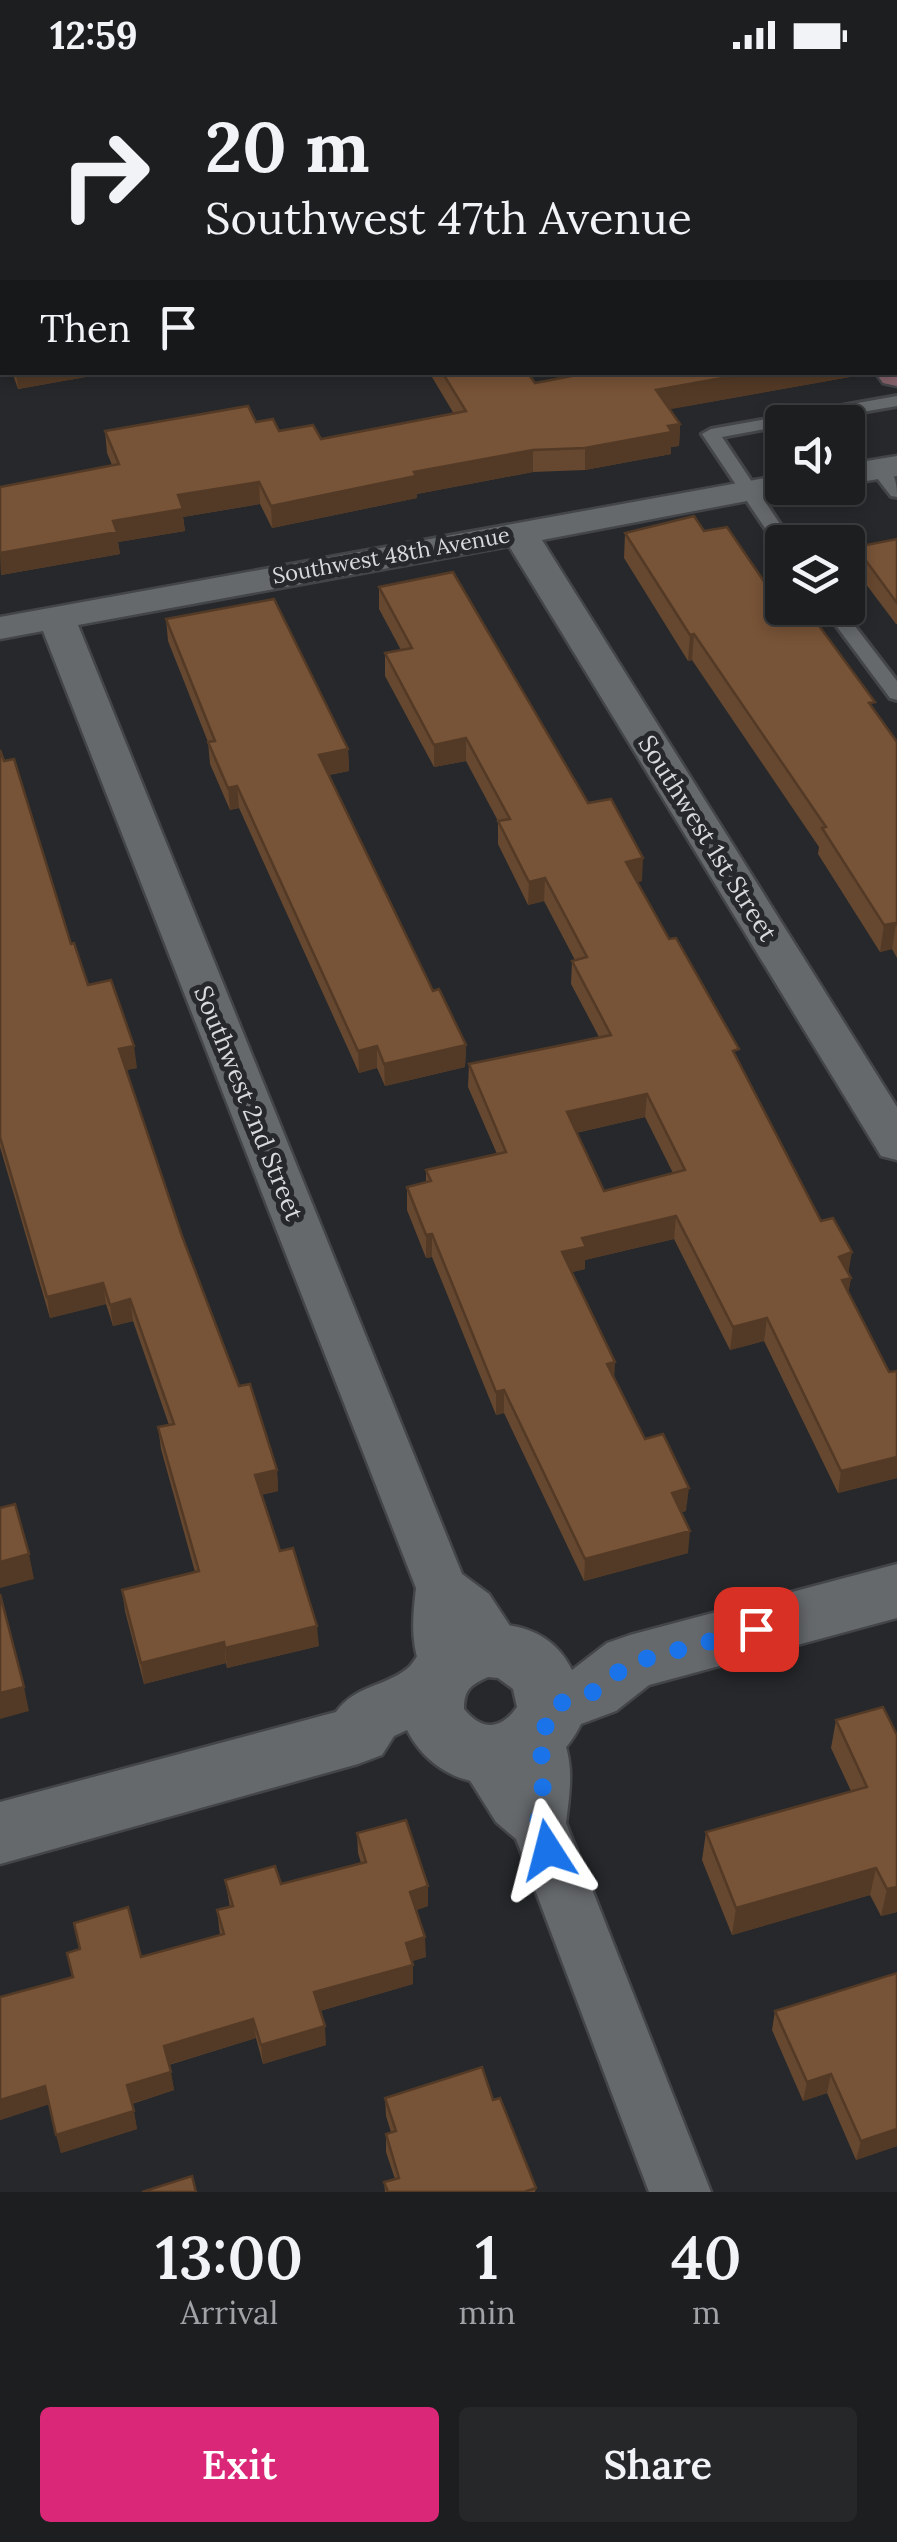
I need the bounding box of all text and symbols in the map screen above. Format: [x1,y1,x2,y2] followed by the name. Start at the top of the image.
[50,11,138,59] text: 12:59
[205,102,370,191] text: 20 m
[40,110,170,240] icon: right
[205,189,692,246] text: Southwest 47th Avenue
[151,300,206,355] icon: arrive
[40,304,131,352] text: Then
[765,405,865,625] map controls
[765,405,865,505] button: sound
[270,520,512,590] street label: Southwest 48th Avenue
[765,525,865,625] button: layers
[632,729,785,947] street label: Southwest 1st Street
[187,981,311,1225] street label: Southwest 2nd Street
[714,1587,799,1672] pin
[729,1602,784,1657] icon: arrive
[496,1798,600,1902] position arrow
[155,2219,303,2295] text: 13:00
[475,2219,499,2295] text: 1
[671,2219,742,2295] text: 40
[180,2292,278,2333] text: Arrival
[459,2292,516,2333] text: min
[692,2292,721,2333] text: m
[40,2407,439,2522] button: Exit
[459,2407,857,2522] button: Share

